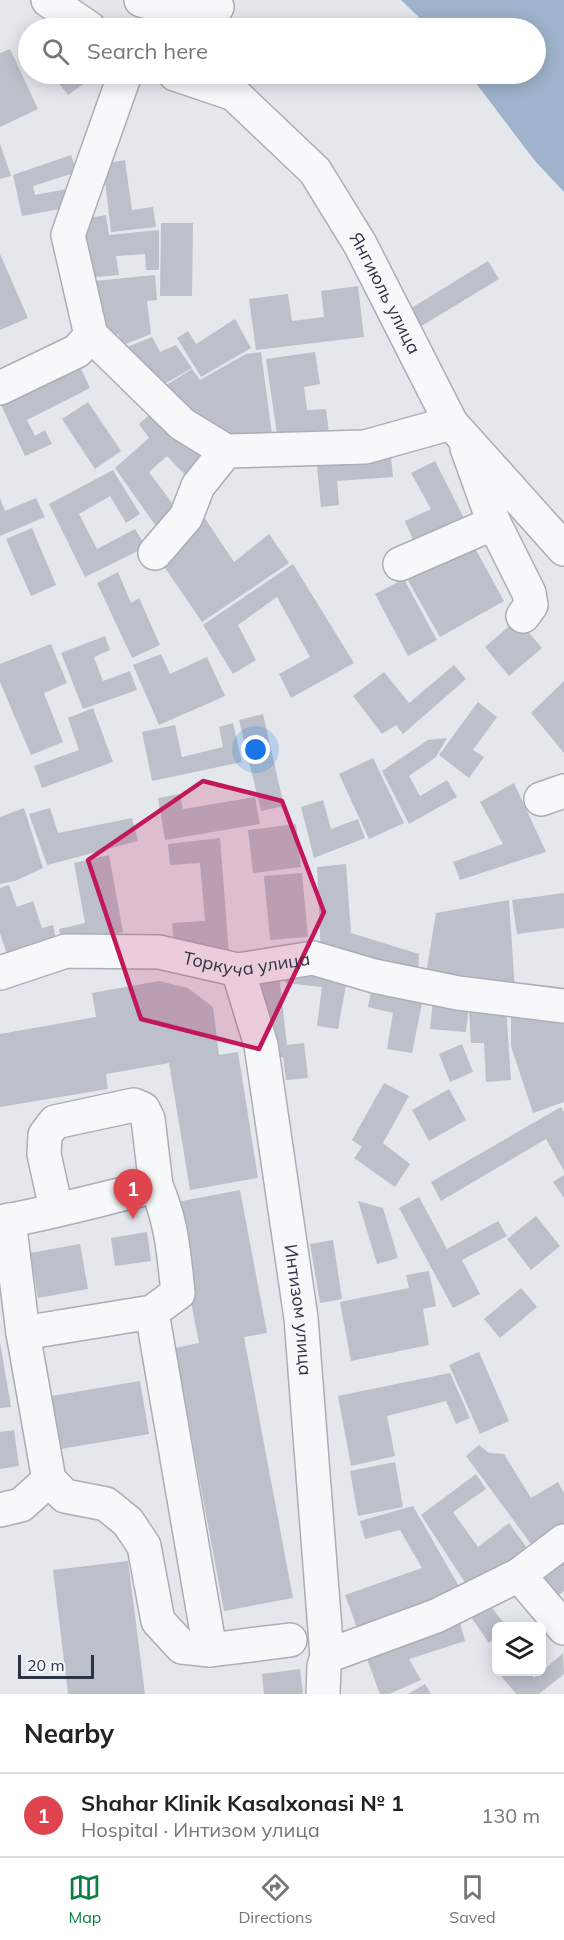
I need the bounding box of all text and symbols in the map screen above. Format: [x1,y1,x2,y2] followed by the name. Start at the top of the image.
[18,18,546,84] search box
[39,35,72,68] icon: search
[87,37,208,65] text: Search here
[345,228,426,358] street label: Янгиюль улица
[241,735,270,764] your location
[181,946,312,982] street label: Торкуча улица
[114,1170,152,1219] pin: 1
[279,1243,317,1376] street label: Интизом улица
[492,1622,546,1676] map controls
[492,1622,546,1676] button: layers
[18,1652,94,1680] scale bar
[27,1655,64,1675] text: 20 m
[24,1717,114,1750] text: Nearby
[81,1789,404,1817] text: Shahar Klinik Kasalxonasi № 1
[38,1803,50,1828] text: 1
[481,1803,540,1828] text: 130 m
[81,1817,320,1842] text: Hospital · Интизом улица
[68,1871,101,1927] tab: Map
[238,1871,312,1927] tab: Directions
[449,1871,496,1927] tab: Saved

